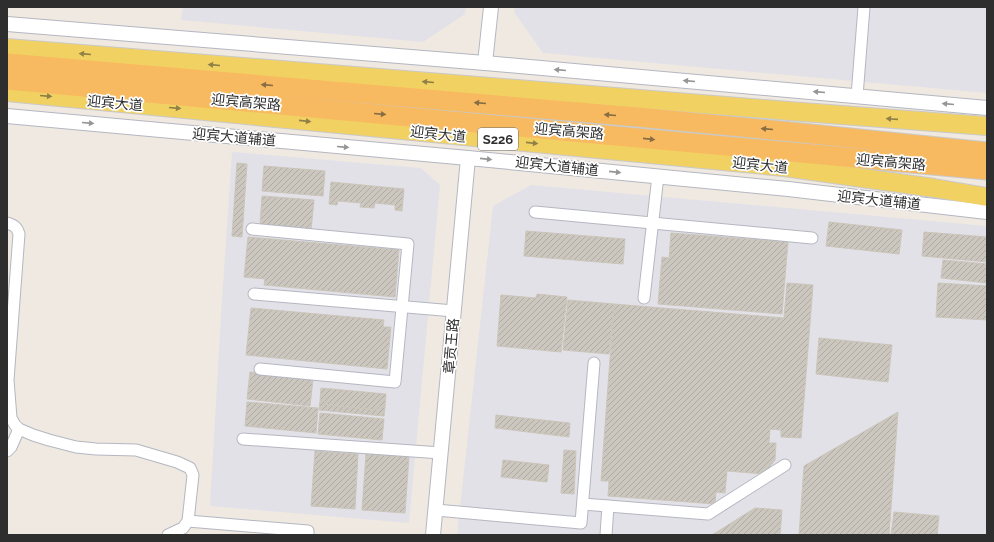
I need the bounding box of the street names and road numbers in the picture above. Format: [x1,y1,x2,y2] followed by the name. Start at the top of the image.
[210,91,282,113] street label: 迎宾高架路
[86,93,144,113] street label: 迎宾大道
[533,120,605,142] street label: 迎宾高架路
[409,123,467,145] street label: 迎宾大道
[191,125,277,149] street label: 迎宾大道辅道
[478,128,518,150] road number: S226
[855,151,927,173] street label: 迎宾高架路
[514,154,600,178] street label: 迎宾大道辅道
[731,154,789,176] street label: 迎宾大道
[836,188,922,212] street label: 迎宾大道辅道
[441,317,461,375] street label: 章贡王路

